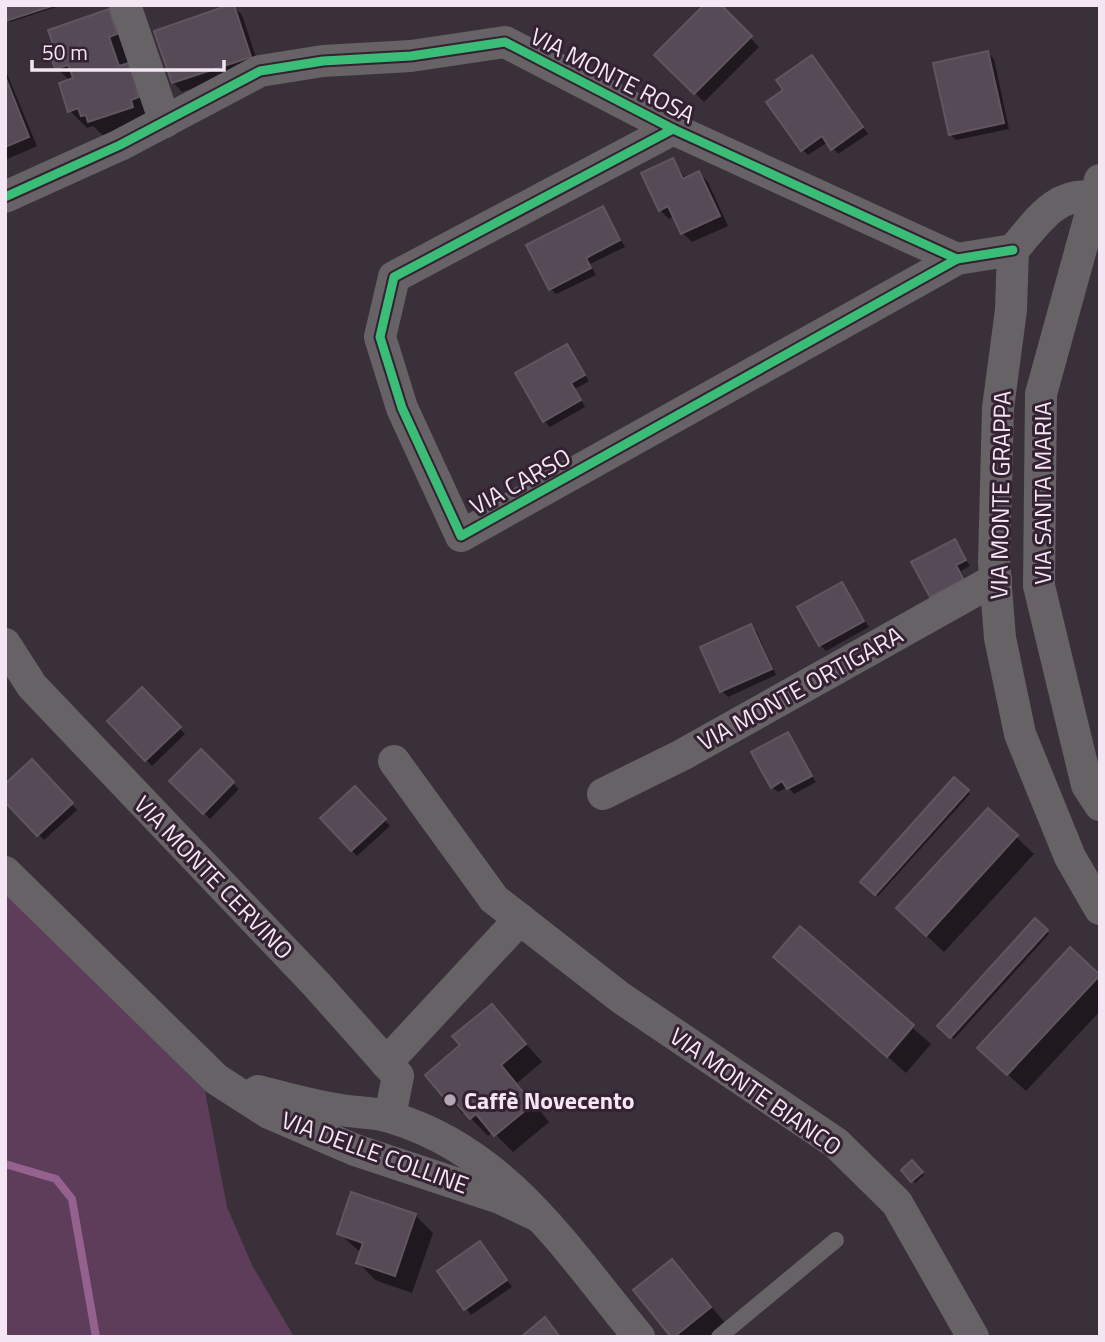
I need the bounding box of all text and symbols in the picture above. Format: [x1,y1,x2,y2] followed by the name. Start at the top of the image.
[524,18,702,132] street label: VIA MONTE ROSA
[32,28,224,72] scale bar
[42,36,88,68] text: 50 m
[980,390,1020,600] street label: VIA MONTE GRAPPA
[1024,401,1060,585] street label: VIA SANTA MARIA
[463,438,577,524] street label: VIA CARSO
[691,617,909,759] street label: VIA MONTE ORTIGARA
[126,787,302,967] street label: VIA MONTE CERVINO
[663,1018,849,1164] street label: VIA MONTE BIANCO
[464,1082,635,1118] place label: Caffè Novecento
[442,1092,458,1108] marker: Caffè Novecento
[276,1101,474,1203] street label: VIA DELLE COLLINE

